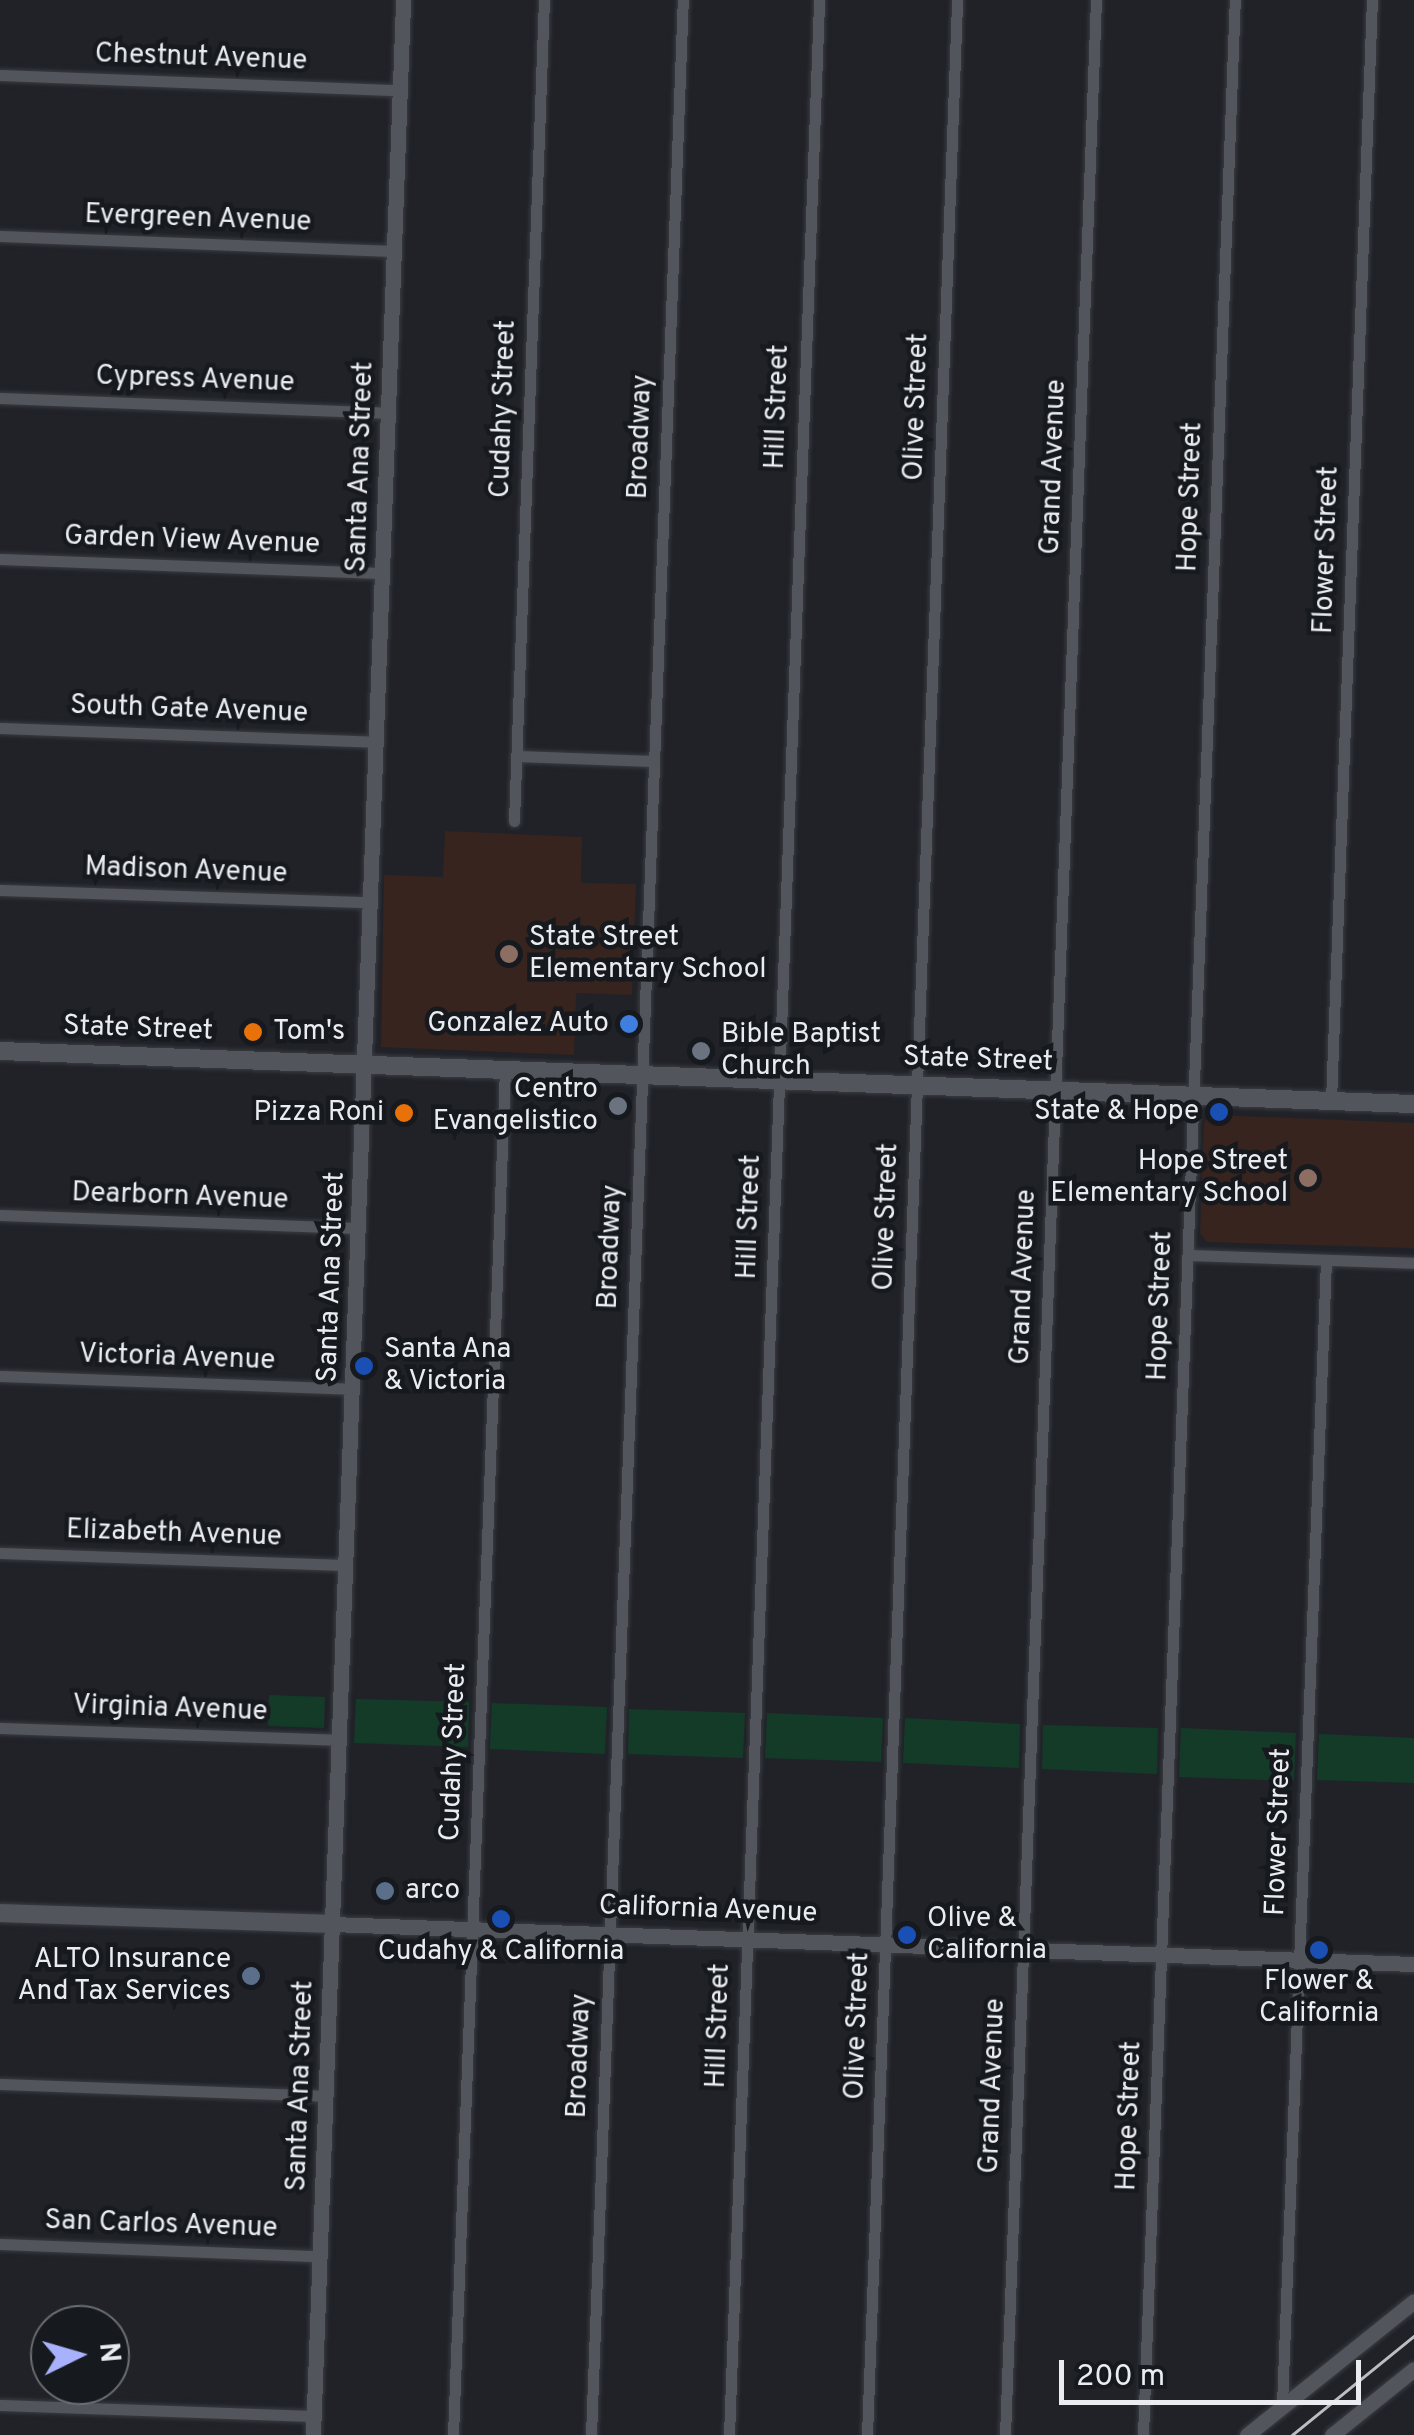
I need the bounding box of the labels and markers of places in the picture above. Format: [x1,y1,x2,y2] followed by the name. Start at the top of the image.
[529,921,767,987] place label: State Street Elementary School
[498,943,520,965] marker: State Street Elementary School
[426,1007,609,1041] place label: Gonzalez Auto
[618,1013,640,1035] marker: Gonzalez Auto
[273,1015,345,1049] place label: Tom's
[721,1018,881,1084] place label: Bible Baptist Church
[242,1021,264,1043] marker: Tom's
[690,1040,712,1062] marker: Bible Baptist Church
[433,1073,598,1139] place label: Centro Evangelistico
[607,1095,629,1117] marker: Centro Evangelistico
[1034,1095,1199,1129] place label: State & Hope
[253,1096,384,1130] place label: Pizza Roni
[1208,1101,1230,1123] marker: State & Hope
[393,1102,415,1124] marker: Pizza Roni
[1050,1145,1288,1211] place label: Hope Street Elementary School
[1297,1167,1319,1189] marker: Hope Street Elementary School
[384,1333,512,1399] place label: Santa Ana & Victoria
[353,1355,375,1377] marker: Santa Ana & Victoria
[405,1874,460,1908] place label: arco
[374,1880,396,1902] marker: arco
[927,1902,1047,1968] place label: Olive & California
[490,1908,512,1930] marker: Cudahy & California
[896,1924,918,1946] marker: Olive & California
[378,1935,624,1969] place label: Cudahy & California
[1308,1939,1330,1961] marker: Flower & California
[16,1943,231,2009] place label: ALTO Insurance And Tax Services
[240,1965,262,1987] marker: ALTO Insurance And Tax Services
[1259,1965,1379,2031] place label: Flower & California

